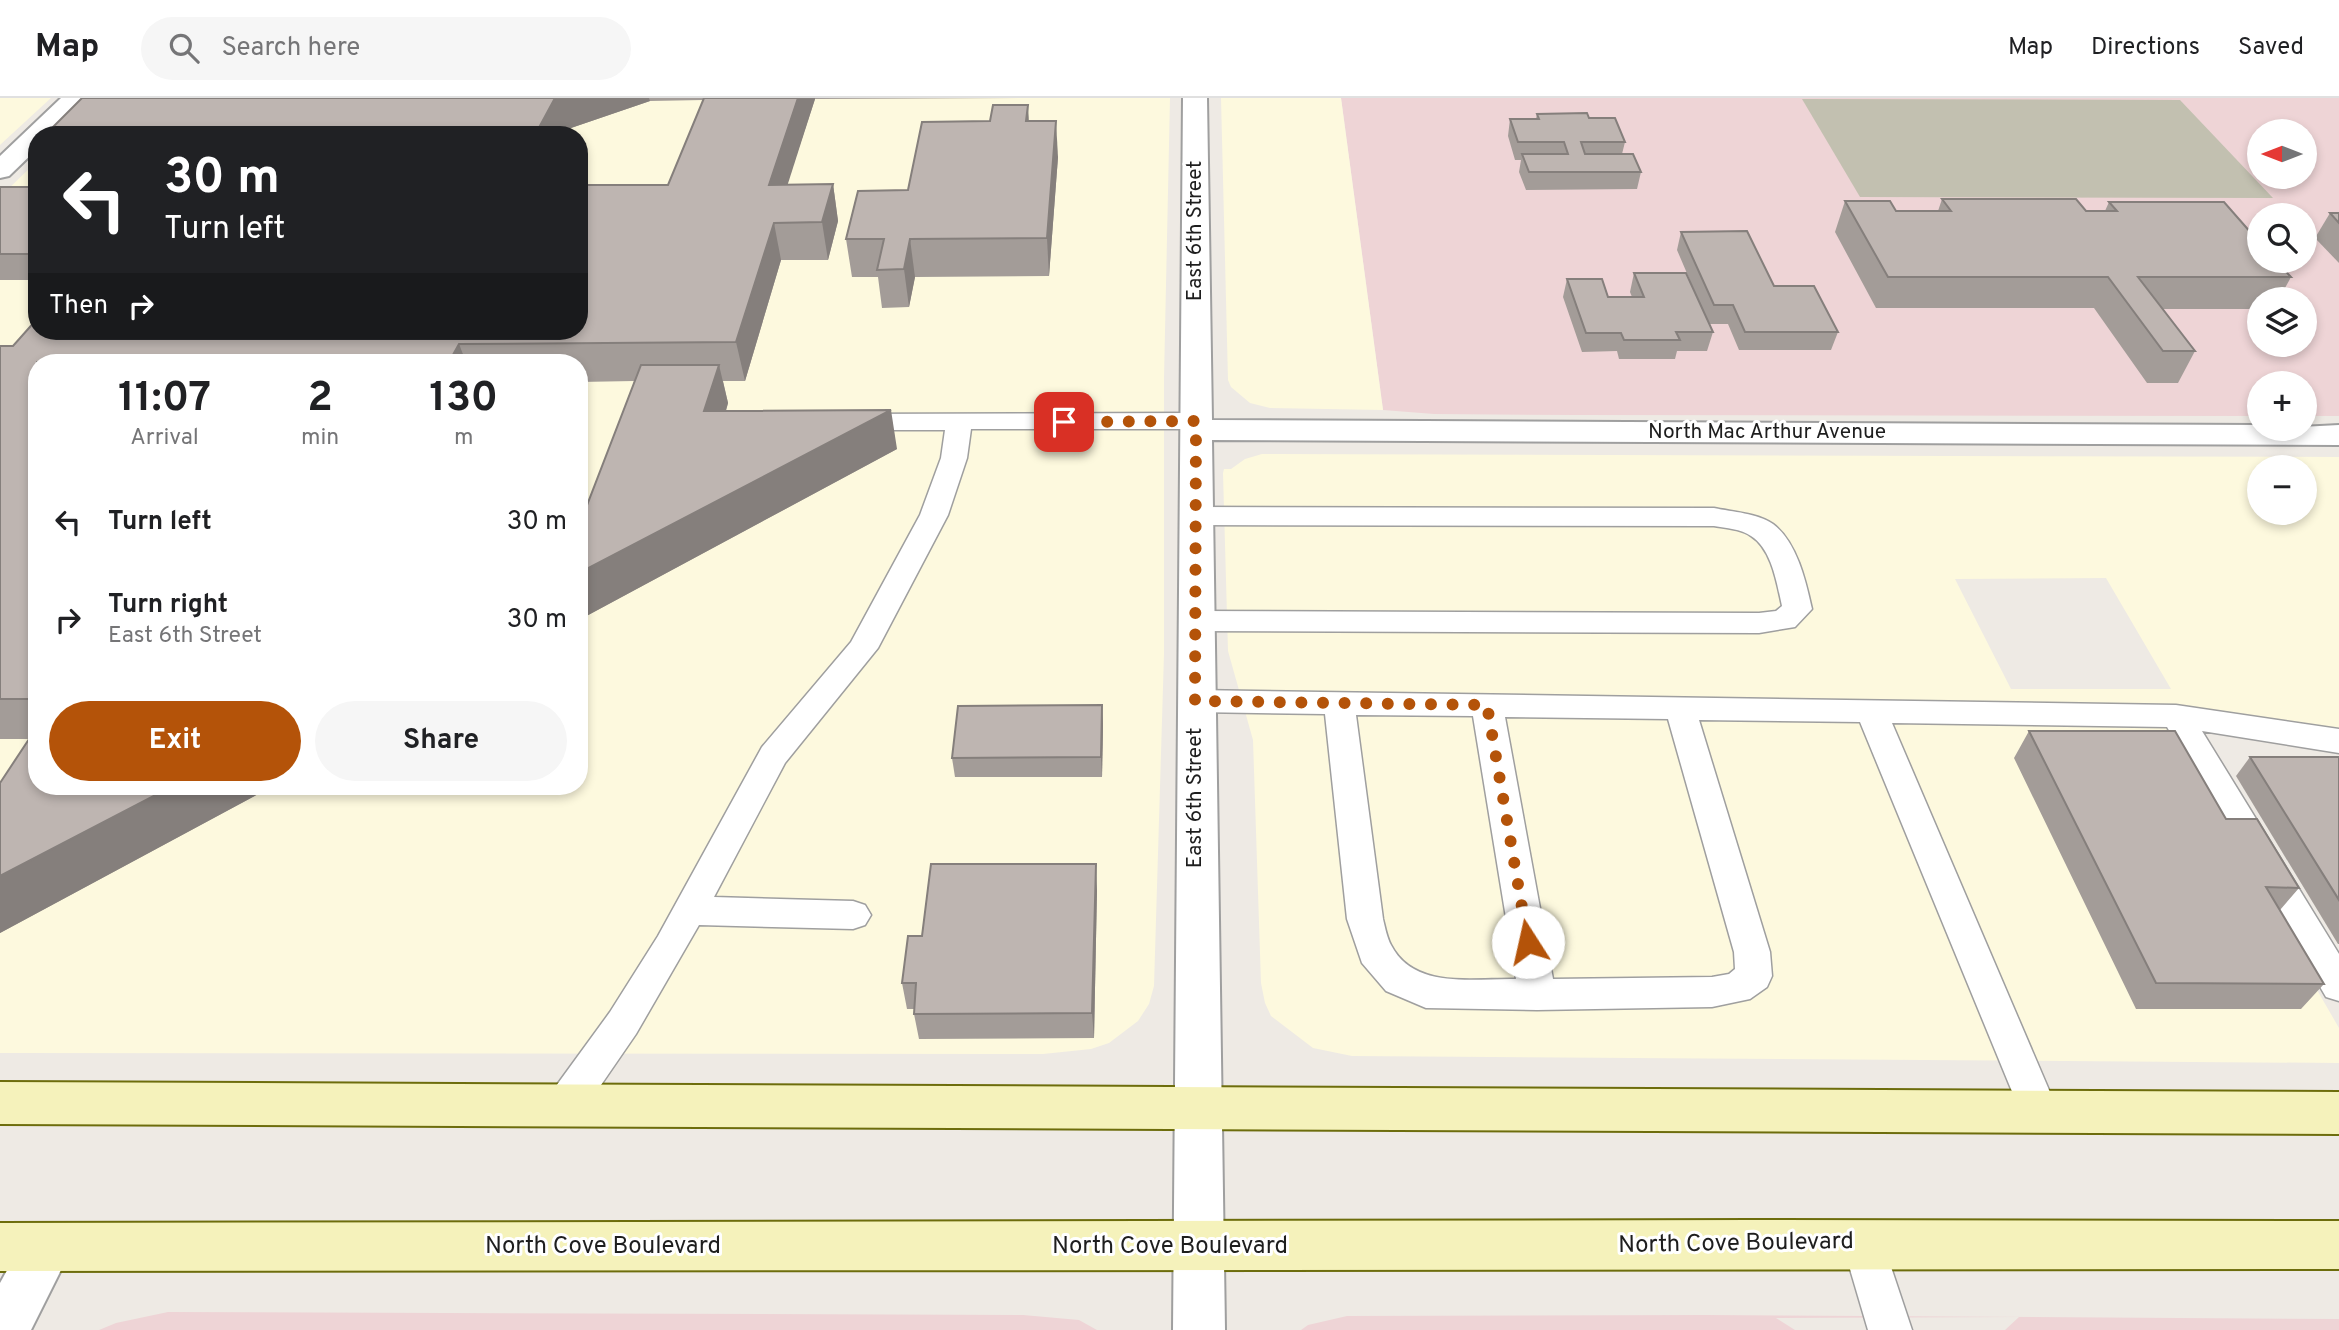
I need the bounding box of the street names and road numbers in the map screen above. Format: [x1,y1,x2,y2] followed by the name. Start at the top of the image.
[1182,161,1209,301] street label: East 6th Street
[1648,419,1886,446] street label: North Mac Arthur Avenue
[1182,728,1209,868] street label: East 6th Street
[1618,1227,1854,1261] street label: North Cove Boulevard
[485,1232,721,1262] street label: North Cove Boulevard
[1052,1232,1288,1262] street label: North Cove Boulevard

